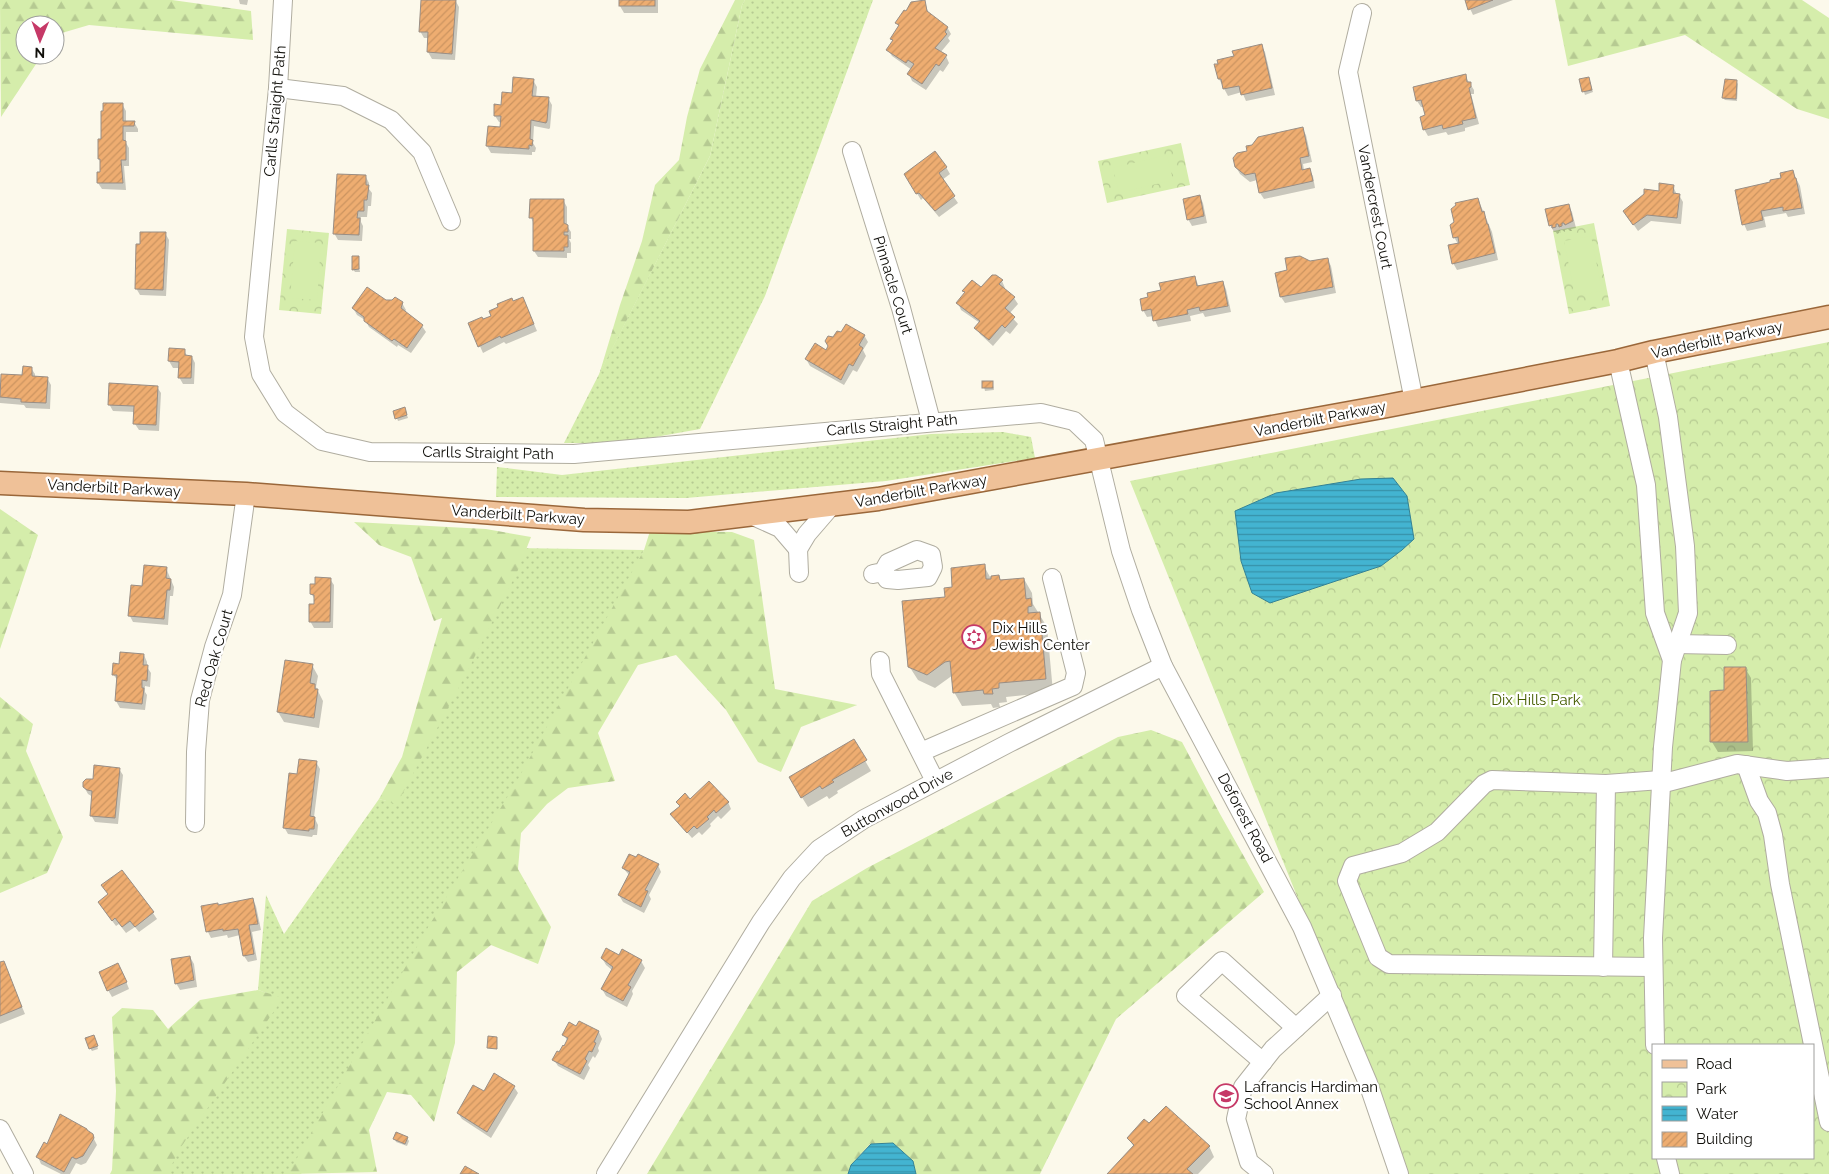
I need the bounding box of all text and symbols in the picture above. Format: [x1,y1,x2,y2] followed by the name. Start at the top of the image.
[15,15,65,65] north arrow
[34,45,45,61] text: N
[260,45,290,177] street label: Carlls Straight Path
[1354,143,1396,271] street label: Vandercrest Court
[870,234,916,336] street label: Pinnacle Court
[1650,317,1784,363] street label: Vanderbilt Parkway
[1253,397,1387,441] street label: Vanderbilt Parkway
[826,410,958,440] street label: Carlls Straight Path
[422,443,554,463] street label: Carlls Straight Path
[854,471,988,511] street label: Vanderbilt Parkway
[47,476,181,500] street label: Vanderbilt Parkway
[451,501,585,529] street label: Vanderbilt Parkway
[191,607,237,709] street label: Red Oak Court
[992,619,1090,654] place label: Dix Hills Jewish Center
[961,624,987,650] synagogue icon: Dix Hills Jewish Center
[1491,691,1581,709] park label: Dix Hills Park
[838,765,956,841] street label: Buttonwood Drive
[1214,770,1276,866] street label: Deforest Road
[1652,1044,1814,1159] legend
[1696,1055,1732,1073] text: Road
[1244,1078,1378,1113] place label: Lafrancis Hardiman School Annex
[1696,1080,1727,1098] text: Park
[1213,1083,1239,1109] school or university icon: Lafrancis Hardiman School Annex
[1696,1105,1739,1123] text: Water
[1696,1130,1753,1148] text: Building

